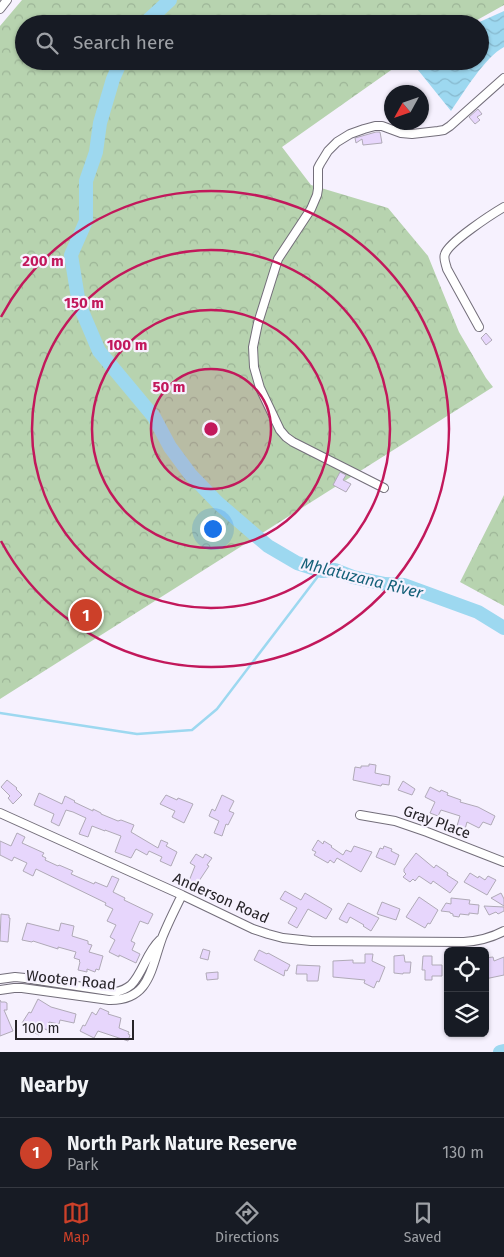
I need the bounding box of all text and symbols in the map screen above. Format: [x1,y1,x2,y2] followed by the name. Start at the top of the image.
[15,15,489,70] search box
[33,29,61,57] icon: search
[73,31,174,54] text: Search here
[384,85,429,130] north arrow
[22,252,64,270] text: 200 m
[64,294,104,312] text: 150 m
[107,336,147,354] text: 100 m
[152,378,186,396] text: 50 m
[202,420,220,438] centre of rings
[200,516,226,542] your location
[299,554,426,603] water label: Mhlatuzana River
[70,596,102,634] pin: 1
[401,802,473,842] street label: Gray Place
[170,869,272,927] street label: Anderson Road
[444,947,489,1037] map controls
[444,947,489,992] button: locate
[25,966,117,994] street label: Wooten Road
[444,992,489,1037] button: layers
[15,1017,134,1040] scale bar
[22,1020,59,1037] text: 100 m
[20,1072,88,1098] text: Nearby
[67,1132,297,1155] text: North Park Nature Reserve
[32,1143,40,1162] text: 1
[442,1143,484,1162] text: 130 m
[67,1155,99,1174] text: Park
[62,1199,90,1246] tab: Map
[215,1199,279,1246] tab: Directions
[404,1199,442,1246] tab: Saved

